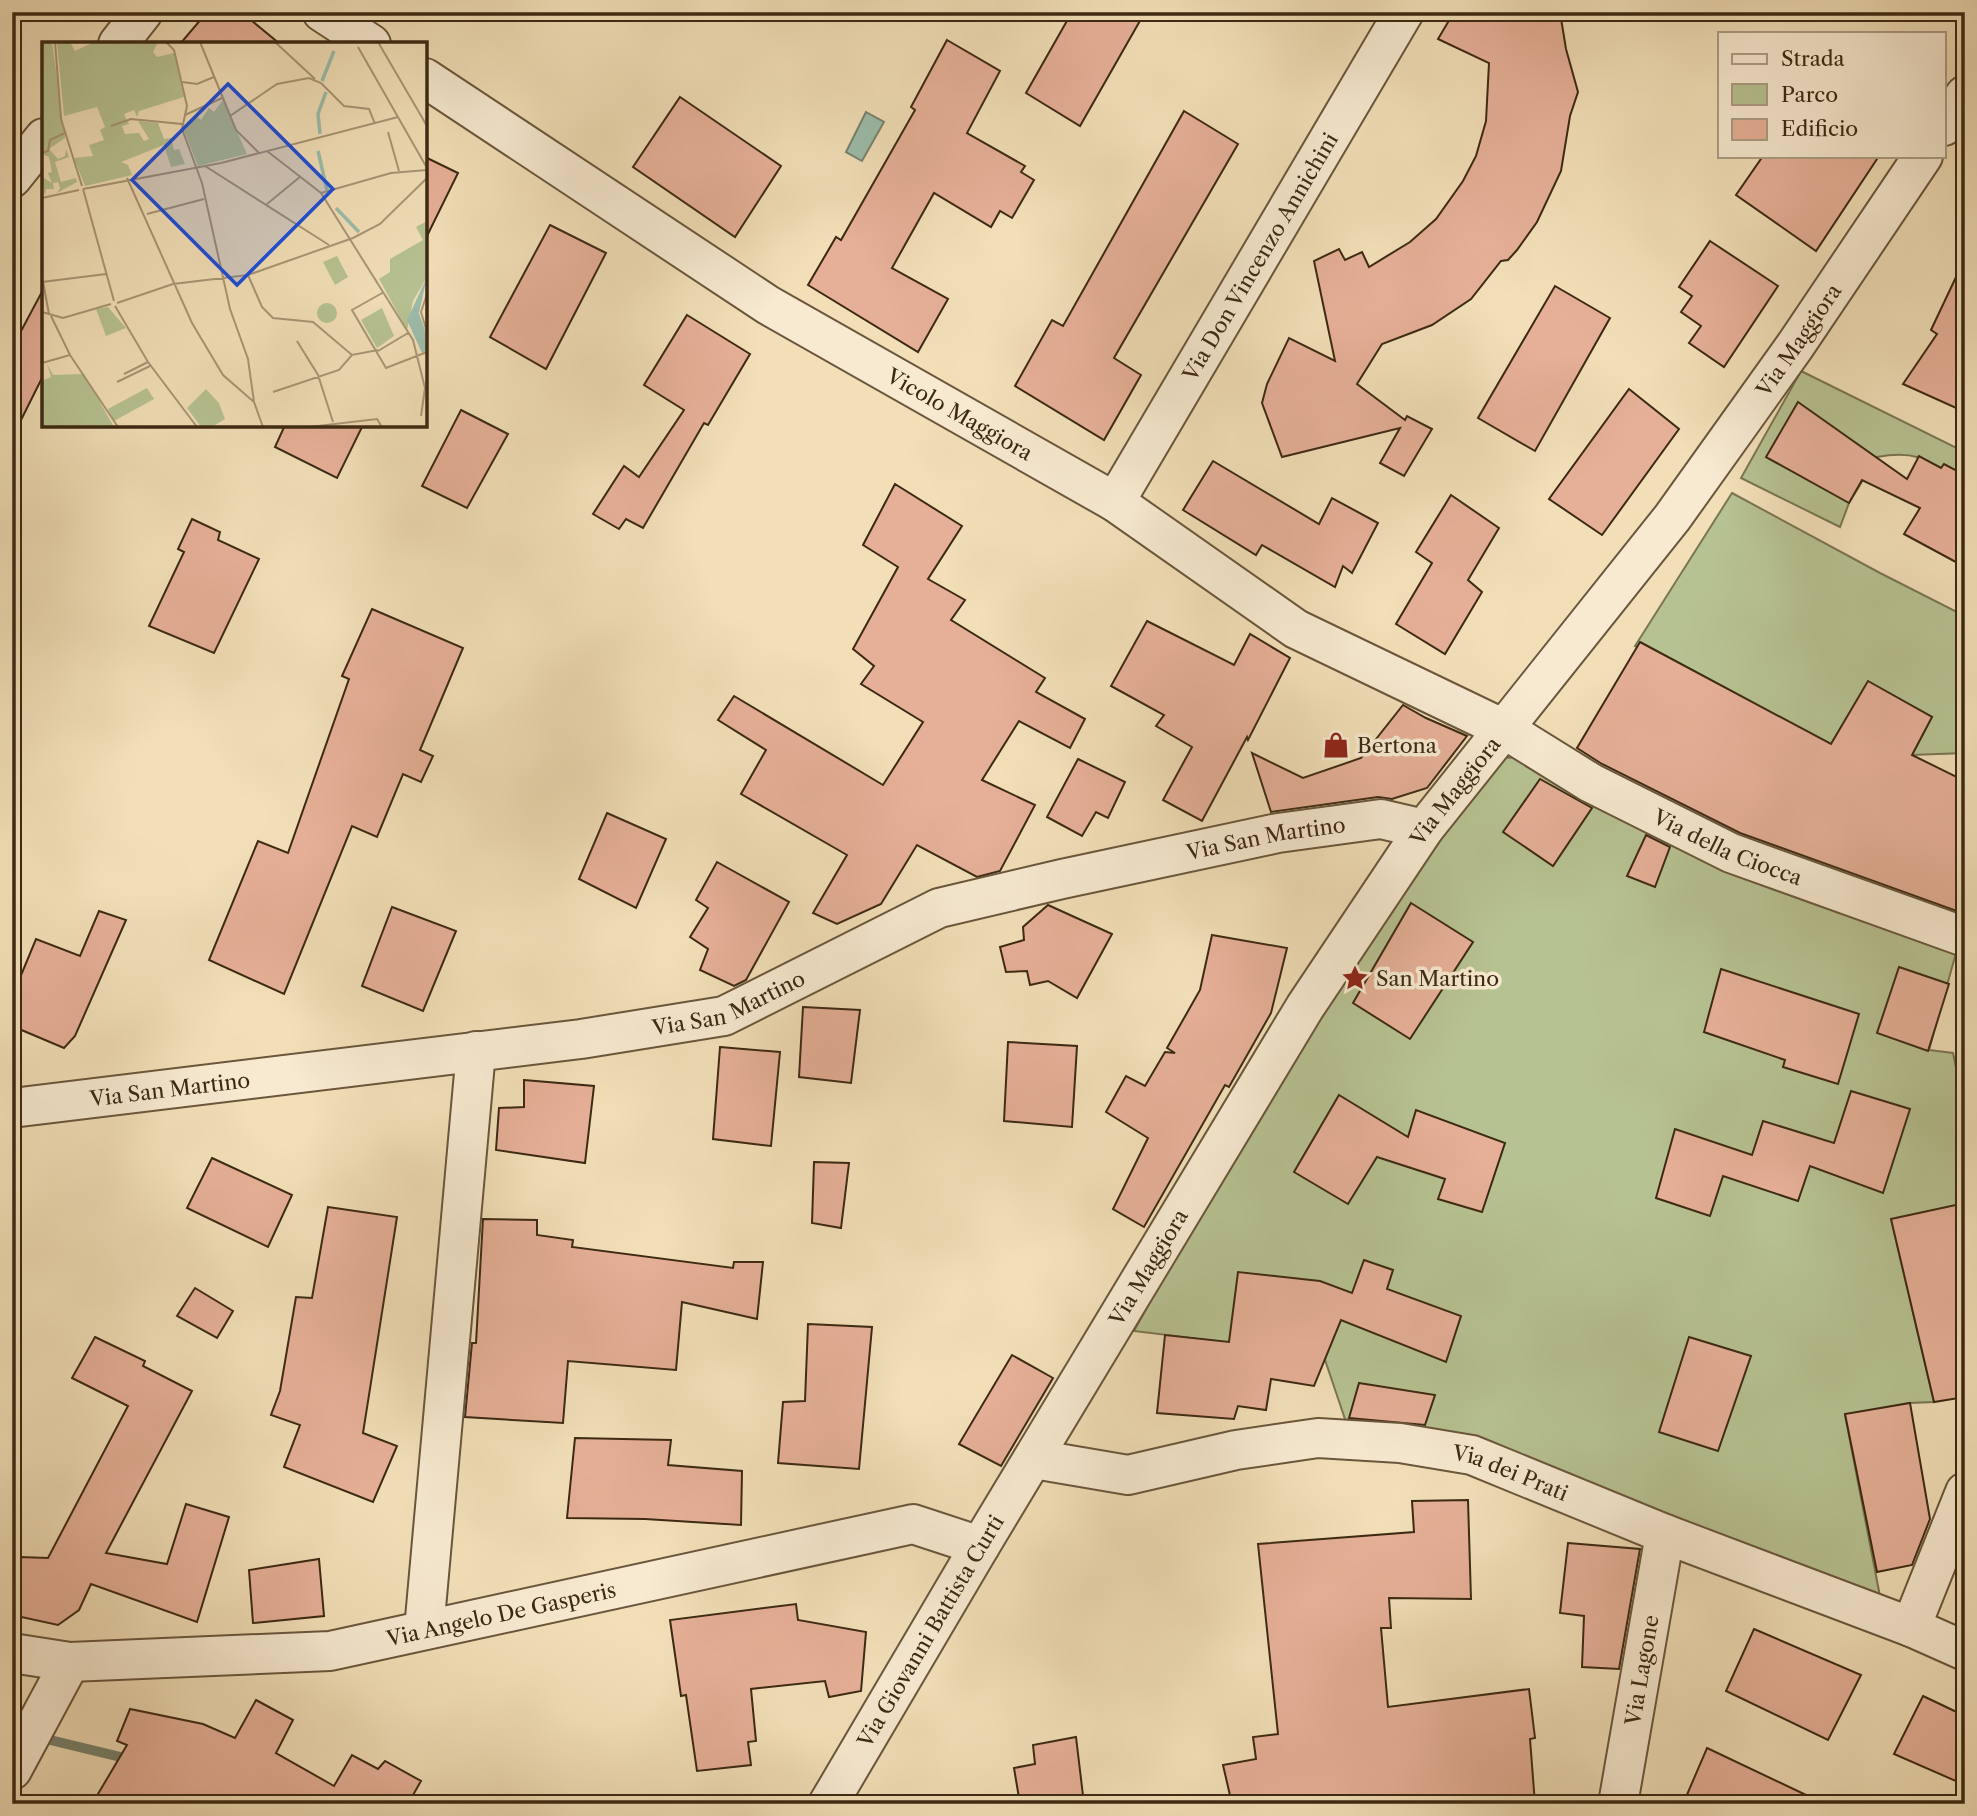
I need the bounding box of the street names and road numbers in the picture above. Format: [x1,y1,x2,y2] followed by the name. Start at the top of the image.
[1177,128,1343,386] street label: Via Don Vincenzo Annichini
[1750,278,1846,402] street label: Via Maggiora
[882,362,1038,466] street label: Vicolo Maggiora
[1404,731,1506,851] street label: Via Maggiora
[1648,803,1807,890] street label: Via della Ciocca
[1183,811,1347,865] street label: Via San Martino
[649,965,809,1040] street label: Via San Martino
[87,1067,251,1111] street label: Via San Martino
[1103,1204,1193,1331] street label: Via Maggiora
[1450,1439,1572,1506] street label: Via dei Prati
[851,1510,1008,1752] street label: Via Giovanni Battista Curti
[383,1577,618,1651] street label: Via Angelo De Gasperis
[1619,1613,1663,1728] street label: Via Lagone

